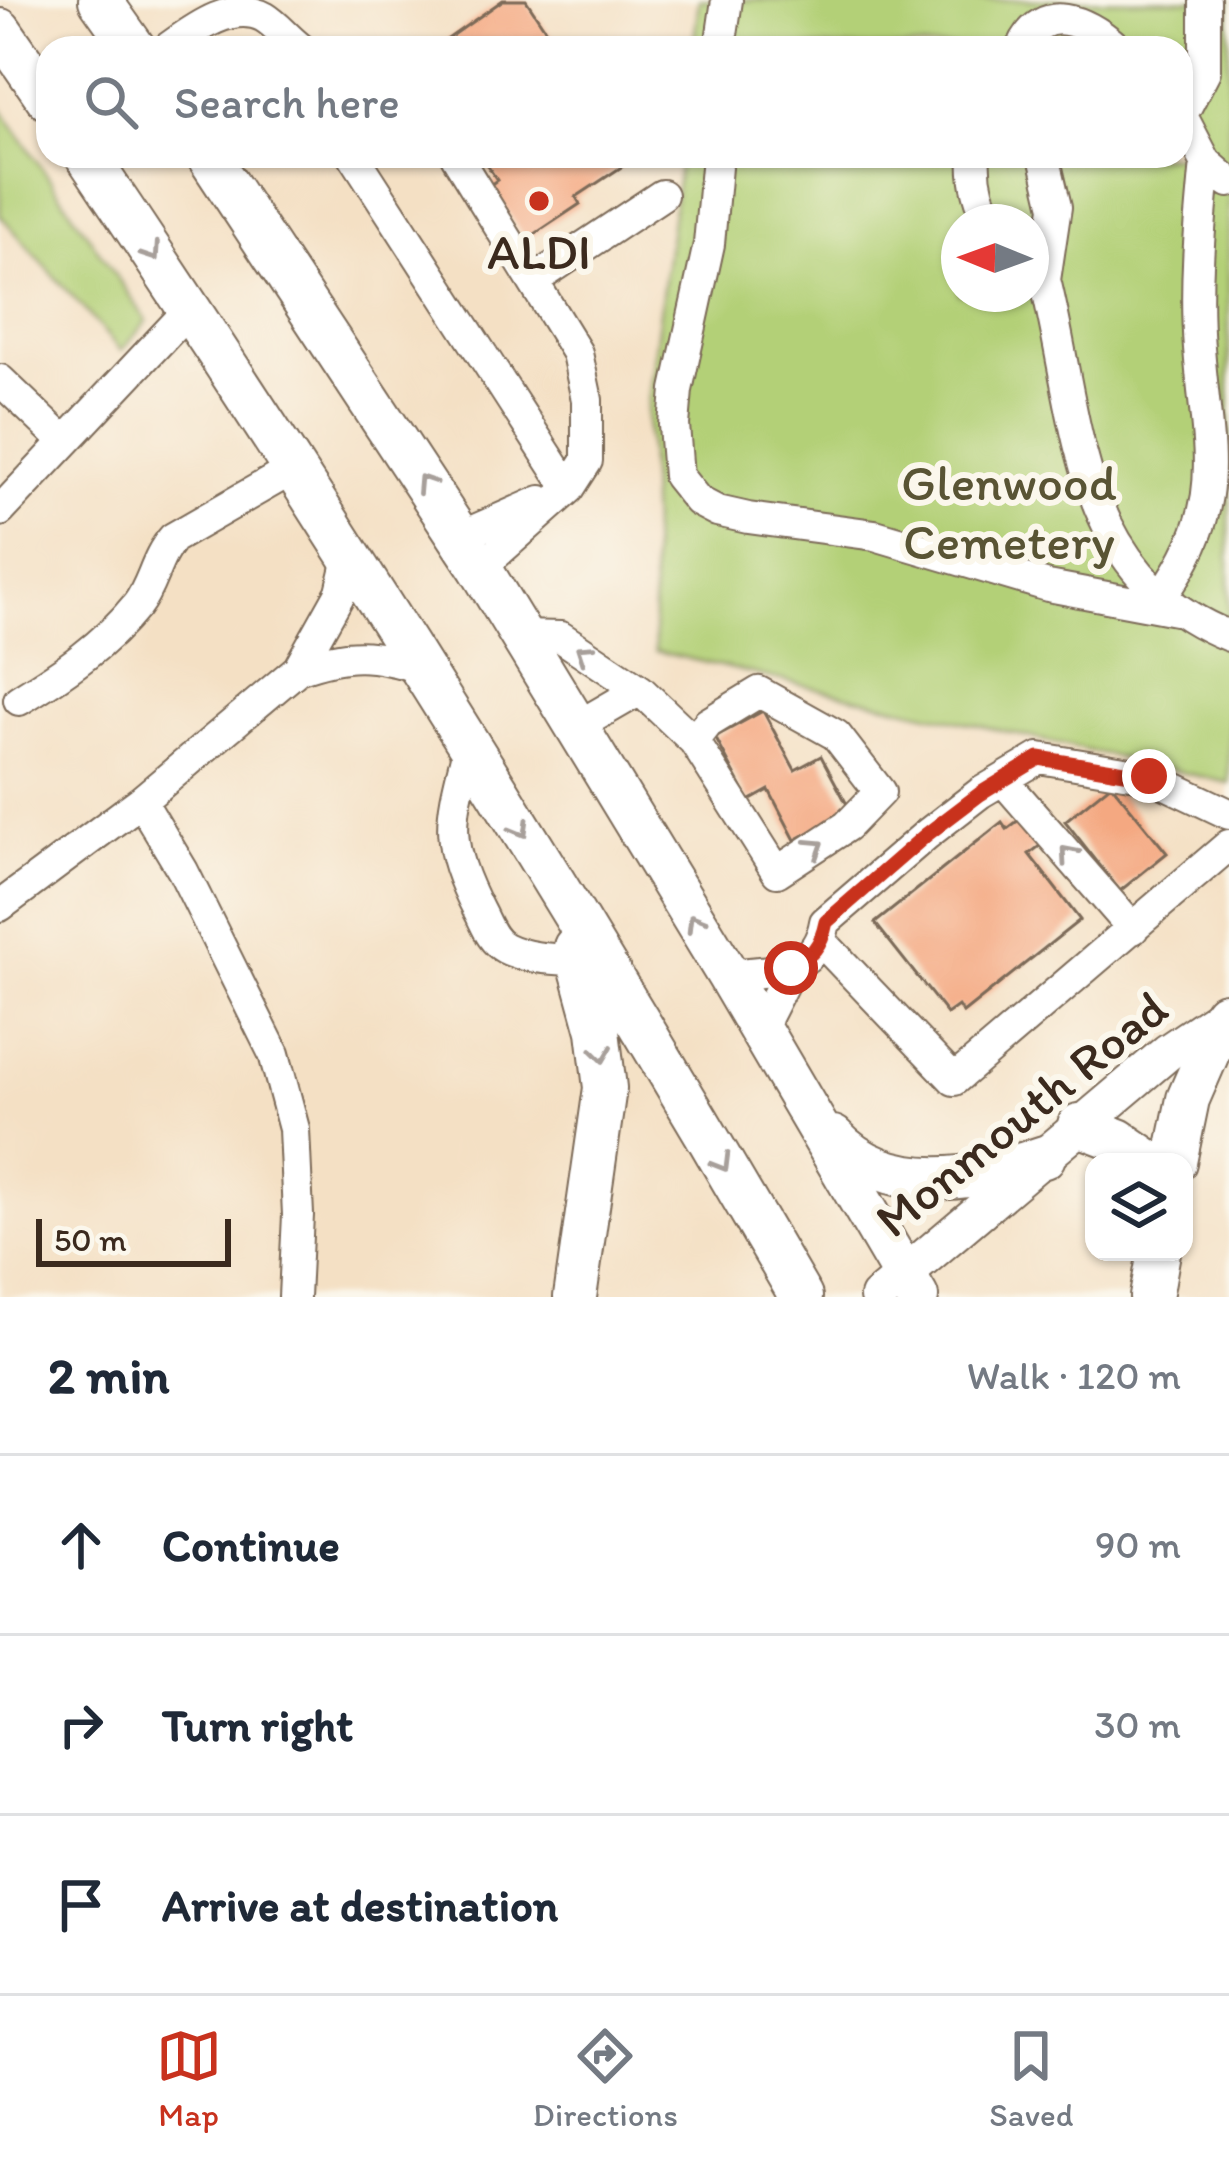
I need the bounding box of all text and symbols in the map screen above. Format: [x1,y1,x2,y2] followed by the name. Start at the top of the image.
[36,36,1193,168] search box
[78,69,144,135] icon: search
[174,75,400,129] text: Search here
[526,188,552,214] marker: ALDI
[941,204,1049,312] north arrow
[487,221,591,282] place label: ALDI
[138,240,160,262] one-way arrow
[901,452,1117,572] park label: Glenwood Cemetery
[417,474,439,496] one-way arrow
[576,645,598,667] one-way arrow
[1122,749,1176,803] route end
[507,816,530,838] one-way arrow
[802,839,824,861] one-way arrow
[1061,846,1082,868] one-way arrow
[687,913,709,935] one-way arrow
[764,941,818,995] route start
[863,978,1179,1250] street label: Monmouth Road
[588,1044,614,1063] one-way arrow
[708,1150,730,1172] one-way arrow
[1085,1153,1193,1261] map controls
[1085,1153,1193,1261] button: layers
[36,1213,231,1266] scale bar
[54,1220,127,1259] text: 50 m
[48,1345,169,1406] text: 2 min
[967,1352,1181,1399] text: Walk · 120 m
[48,1512,114,1578] icon: ahead
[162,1518,340,1572] text: Continue
[1095,1521,1181,1568] text: 90 m
[48,1692,114,1758] icon: right
[162,1698,353,1752] text: Turn right
[1094,1701,1181,1748] text: 30 m
[48,1872,114,1938] icon: arrive
[162,1878,558,1932] text: Arrive at destination
[156,2023,222,2134] tab: Map
[533,2023,678,2134] tab: Directions
[989,2023,1073,2134] tab: Saved

